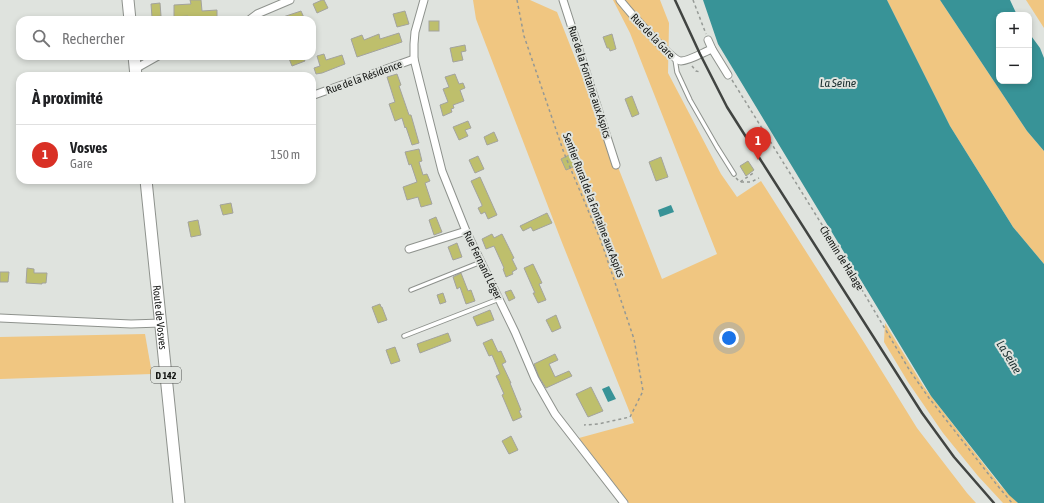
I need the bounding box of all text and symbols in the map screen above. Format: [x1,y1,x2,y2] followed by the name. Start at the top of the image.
[629,11,677,61] street label: Rue de la Gare
[996,12,1032,84] map controls
[996,12,1032,48] button: +
[16,16,316,60] search box
[566,24,614,140] street label: Rue de la Fontaine aux Aspics
[30,27,52,49] icon: search
[62,30,124,47] text: Rechercher
[996,48,1032,84] button: −
[324,58,404,96] street label: Rue de la Résidence
[820,76,857,90] water label: La Seine
[32,88,103,108] text: À proximité
[745,127,771,160] pin: 1
[561,131,627,279] street label: Sentier Rural de la Fontaine aux Aspics
[70,139,107,156] text: Vosves
[42,147,48,162] text: 1
[271,147,300,162] text: 150 m
[70,156,93,171] text: Gare
[817,224,867,292] street label: Chemin de Halage
[461,229,505,302] street label: Rue Fernand Léger
[151,284,169,350] street label: Route de Vosves
[719,328,739,348] your location
[993,338,1025,377] water label: La Seine
[151,367,181,383] road number: D 142

